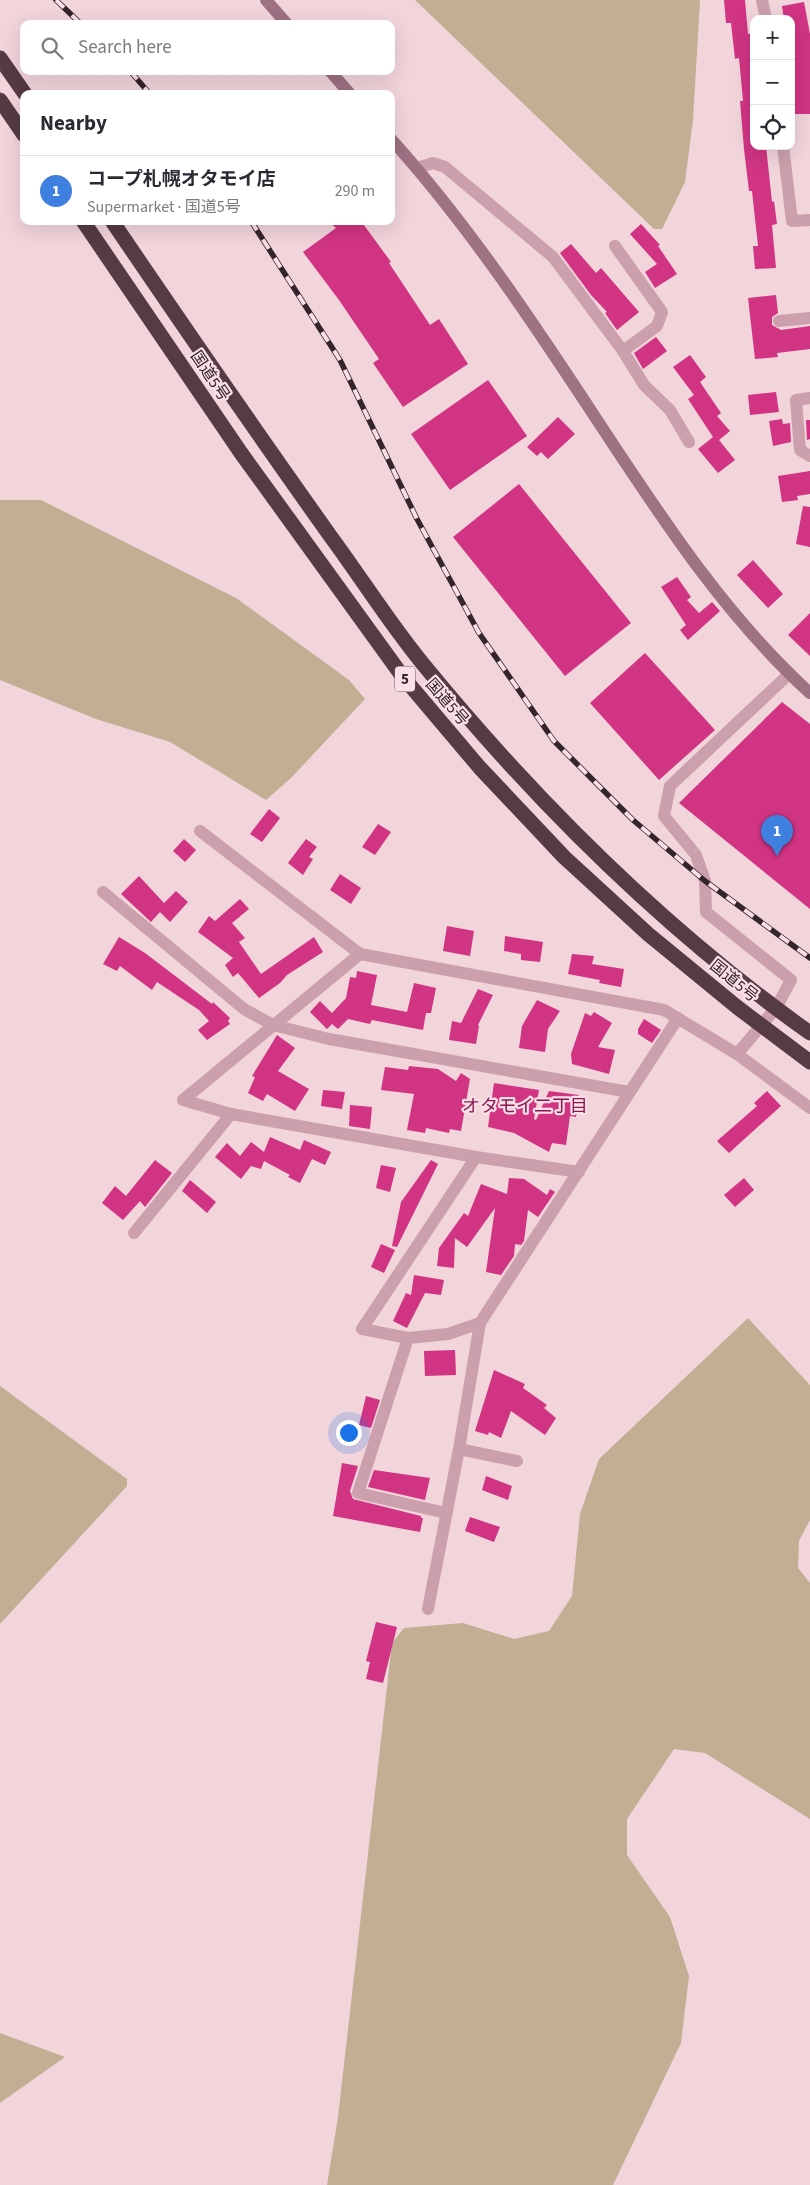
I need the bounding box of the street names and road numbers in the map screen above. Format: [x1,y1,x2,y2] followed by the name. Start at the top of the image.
[185,347,235,405] street label: 国道5号
[395,666,415,692] road number: 5
[420,674,474,730] street label: 国道5号
[705,955,763,1007] street label: 国道5号

